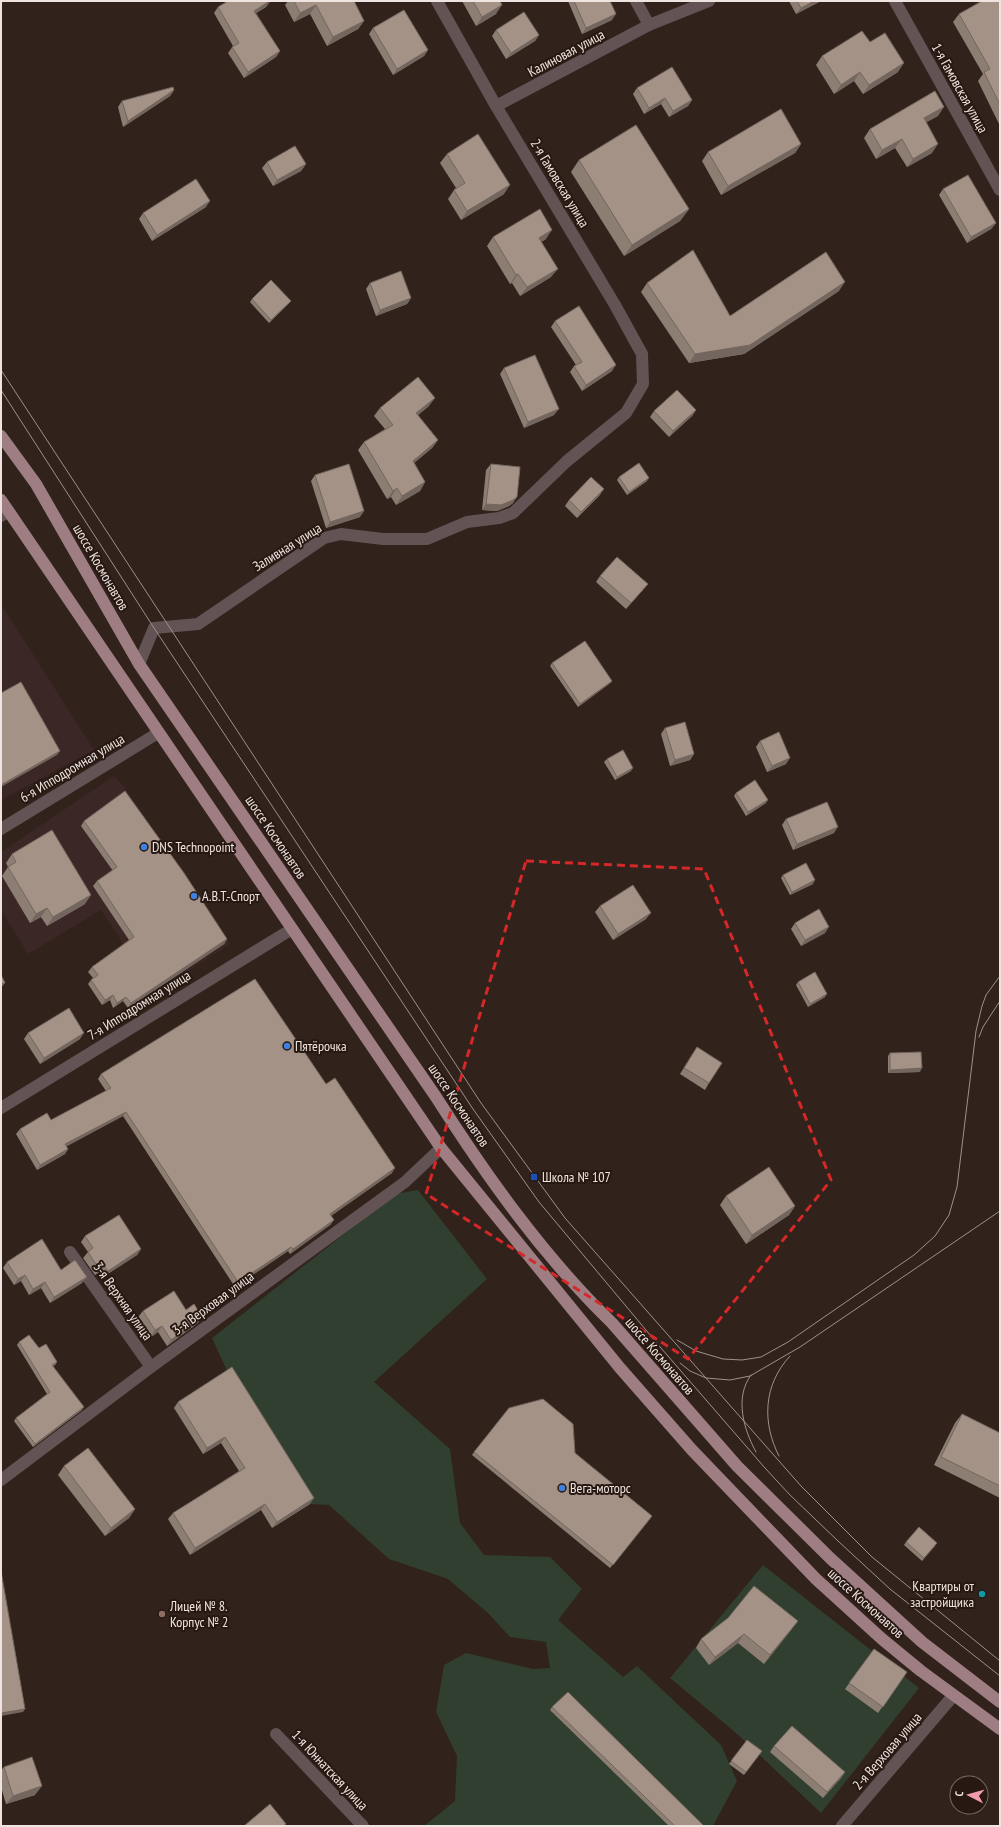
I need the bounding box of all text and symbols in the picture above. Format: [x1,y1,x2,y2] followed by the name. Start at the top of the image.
[524,25,608,81] street label: Калиновая улица
[928,40,992,136] street label: 1-я Гамовская улица
[526,135,594,231] street label: 2-я Гамовская улица
[249,519,325,575] street label: Заливная улица
[69,521,133,614] street label: шоссе Космонавтов
[16,730,128,806] street label: 6-я Ипподромная улица
[242,792,311,882] street label: шоссе Космонавтов
[152,838,235,856] place label: DNS Technopoint
[139,842,149,852] marker: DNS Technopoint
[202,887,260,905] place label: А.В.Т.-Спорт
[189,891,199,901] marker: А.В.Т.-Спорт
[84,966,194,1044] street label: 7-я Ипподромная улица
[295,1037,347,1055] place label: Пятёрочка
[282,1041,292,1051] marker: Пятёрочка
[425,1060,494,1150] street label: шоссе Космонавтов
[542,1168,611,1186] place label: Школа № 107
[529,1172,539,1182] marker: Школа № 107
[89,1258,157,1344] street label: 3-я Верхняя улица
[169,1267,257,1339] street label: 3-я Верховая улица
[622,1314,699,1399] street label: шоссе Космонавтов
[570,1479,631,1497] place label: Вега-моторс
[557,1483,567,1493] marker: Вега-моторс
[824,1564,908,1642] street label: шоссе Космонавтов
[910,1577,975,1611] place label: Квартиры от застройщика
[977,1589,987,1599] marker: Квартиры от застройщика
[169,1597,228,1631] place label: Лицей № 8. Корпус № 2
[157,1609,167,1619] marker: Лицей № 8. Корпус № 2
[848,1709,926,1793] street label: 2-я Верховая улица
[288,1726,372,1814] street label: 1-я Юннатская улица
[949,1775,989,1815] north arrow
[952,1791,966,1797] text: С

